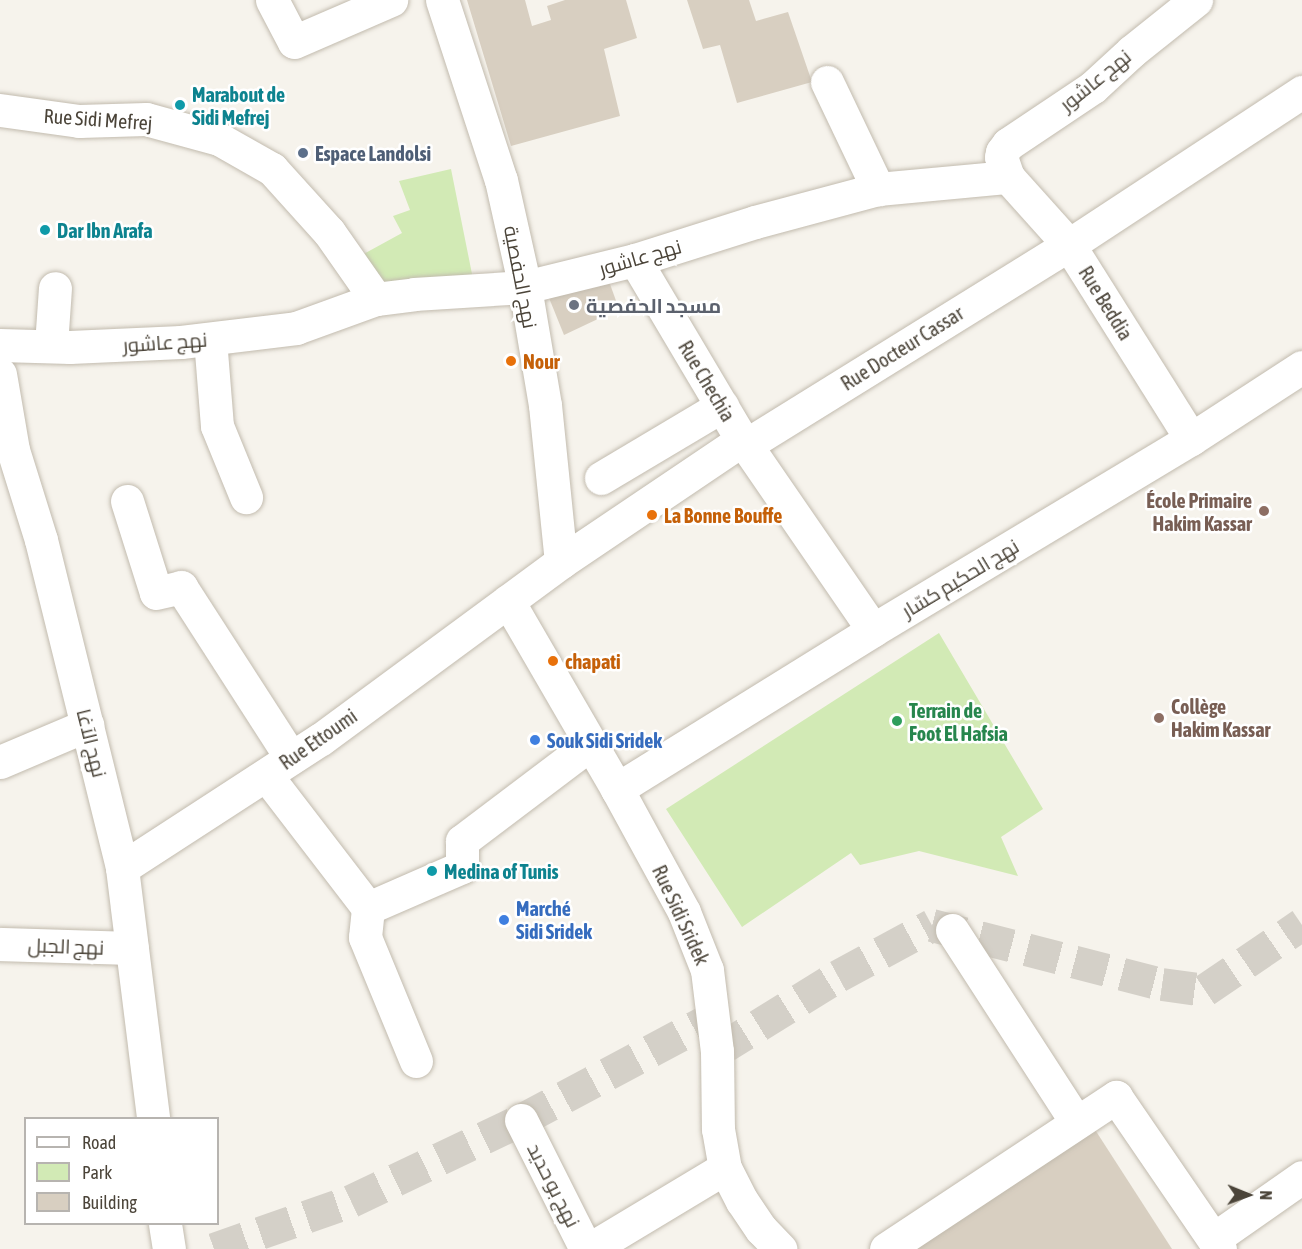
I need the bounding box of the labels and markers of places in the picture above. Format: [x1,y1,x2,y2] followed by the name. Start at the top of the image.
[192,82,285,129] place label: Marabout de Sidi Mefrej
[173,98,187,112] marker: Marabout de Sidi Mefrej
[315,141,431,165] place label: Espace Landolsi
[296,146,310,160] marker: Espace Landolsi
[57,218,153,242] place label: Dar Ibn Arafa
[38,223,52,237] marker: Dar Ibn Arafa
[586,293,721,317] place label: مسجد الحفصية
[567,298,581,312] marker: مسجد الحفصية
[523,349,560,373] place label: Nour
[504,354,518,368] marker: Nour
[1146,488,1252,535] place label: École Primaire Hakim Kassar
[664,503,782,527] place label: La Bonne Bouffe
[1257,504,1271,518] marker: École Primaire Hakim Kassar
[645,508,659,522] marker: La Bonne Bouffe
[565,649,621,673] place label: chapati
[546,654,560,668] marker: chapati
[1171,694,1270,741] place label: Collège Hakim Kassar
[909,698,1008,745] place label: Terrain de Foot El Hafsia
[1152,711,1166,725] marker: Collège Hakim Kassar
[890,714,904,728] marker: Terrain de Foot El Hafsia
[547,728,662,752] place label: Souk Sidi Sridek
[528,733,542,747] marker: Souk Sidi Sridek
[444,859,559,883] place label: Medina of Tunis
[425,864,439,878] marker: Medina of Tunis
[516,897,592,944] place label: Marché Sidi Sridek
[497,913,511,927] marker: Marché Sidi Sridek

